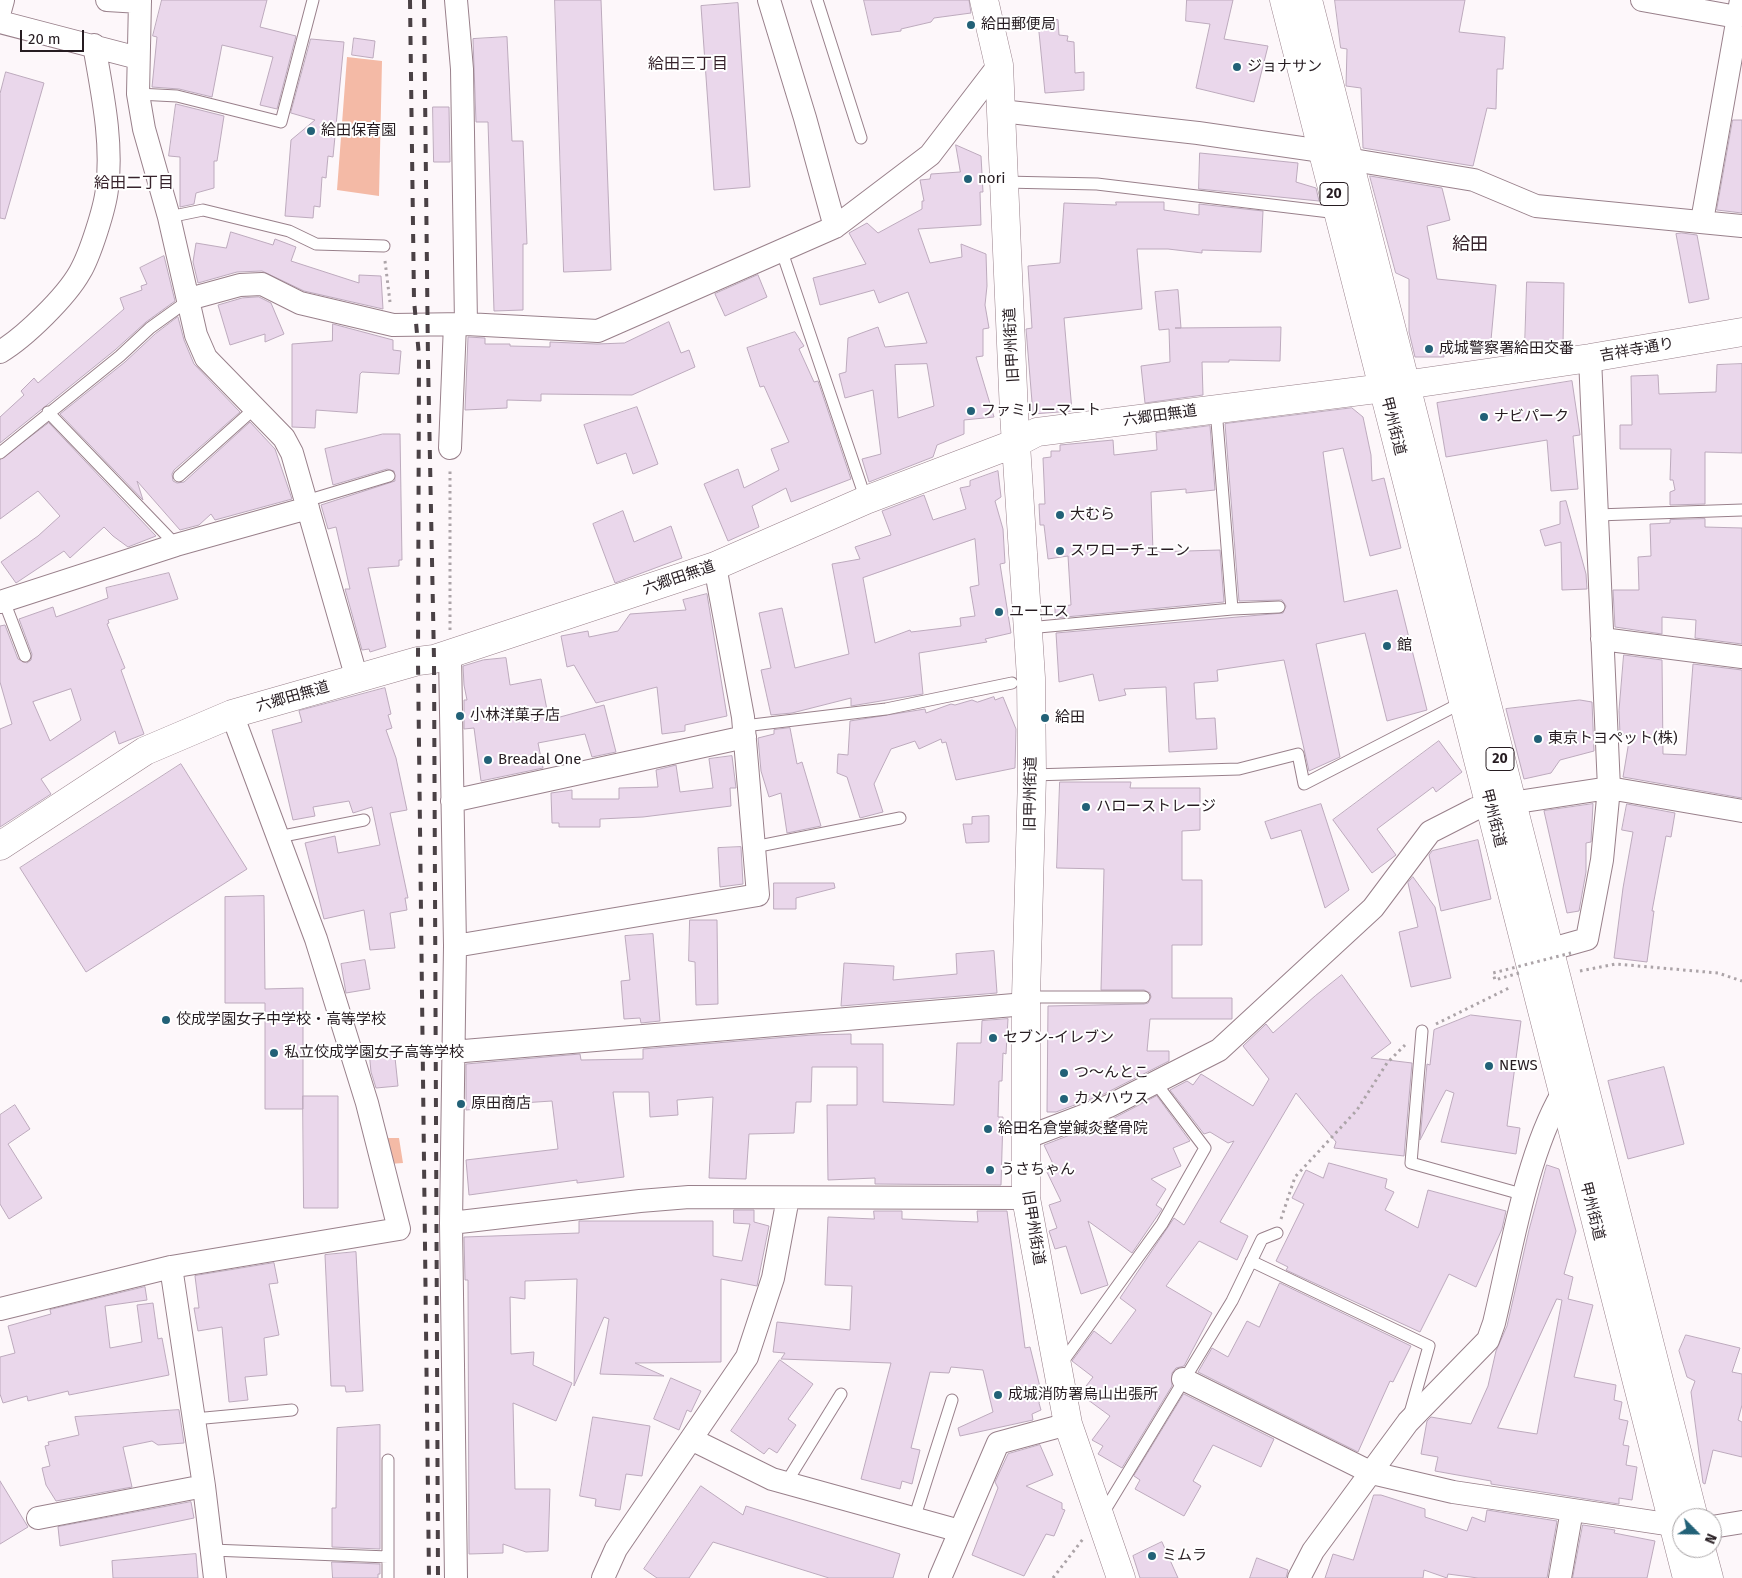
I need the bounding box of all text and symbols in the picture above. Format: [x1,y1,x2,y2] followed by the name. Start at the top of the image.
[981,16,1056,34] place label: 給田郵便局
[965,19,977,31] marker: 給田郵便局
[22,20,86,52] scale bar
[28,30,61,48] text: 20 m
[648,55,728,75] district label: 給田三丁目
[1247,58,1322,76] place label: ジョナサン
[1231,61,1243,73] marker: ジョナサン
[321,122,396,140] place label: 給田保育園
[305,125,317,137] marker: 給田保育園
[978,170,1006,188] place label: nori
[962,173,974,185] marker: nori
[94,174,174,194] district label: 給田二丁目
[1320,182,1348,205] road number: 20
[1452,234,1488,256] district label: 給田
[1001,307,1023,383] street label: 旧甲州街道
[1599,335,1675,365] street label: 吉祥寺通り
[1439,340,1574,358] place label: 成城警察署給田交番
[1423,343,1435,355] marker: 成城警察署給田交番
[1377,395,1409,457] street label: 甲州街道
[981,402,1101,420] place label: ファミリーマート
[1122,402,1198,430] street label: 六郷田無道
[965,405,977,417] marker: ファミリーマート
[1494,408,1569,426] place label: ナビパーク
[1478,411,1490,423] marker: ナビパーク
[1070,506,1115,524] place label: 大むら
[1054,509,1066,521] marker: 大むら
[1070,542,1190,560] place label: スワローチェーン
[1054,545,1066,557] marker: スワローチェーン
[641,557,717,599] street label: 六郷田無道
[1009,603,1069,621] place label: ユーエス
[993,606,1005,618] marker: ユーエス
[1397,637,1412,655] place label: 館
[1381,640,1393,652] marker: 館
[254,678,332,716] street label: 六郷田無道
[470,707,560,725] place label: 小林洋菓子店
[1055,709,1085,727] place label: 給田
[454,710,466,722] marker: 小林洋菓子店
[1039,712,1051,724] marker: 給田
[1548,730,1678,748] place label: 東京トヨペット(株)
[1532,733,1544,745] marker: 東京トヨペット(株)
[1486,748,1514,771] road number: 20
[498,751,581,769] place label: Breadal One
[482,754,494,766] marker: Breadal One
[1021,756,1041,832] street label: 旧甲州街道
[1477,787,1509,849] street label: 甲州街道
[1096,798,1216,816] place label: ハローストレージ
[1080,801,1092,813] marker: ハローストレージ
[176,1011,386,1029] place label: 佼成学園女子中学校・高等学校
[160,1014,172,1026] marker: 佼成学園女子中学校・高等学校
[1003,1029,1114,1047] place label: セブン-イレブン
[987,1032,999,1044] marker: セブン-イレブン
[284,1044,464,1062] place label: 私立佼成学園女子高等学校
[268,1047,280,1059] marker: 私立佼成学園女子高等学校
[1499,1057,1538,1075] place label: NEWS
[1483,1060,1495,1072] marker: NEWS
[1074,1064,1149,1082] place label: つ～んとこ
[1058,1067,1070,1079] marker: つ～んとこ
[1074,1090,1149,1108] place label: カメハウス
[1058,1093,1070,1105] marker: カメハウス
[471,1095,531,1113] place label: 原田商店
[455,1098,467,1110] marker: 原田商店
[998,1120,1148,1138] place label: 給田名倉堂鍼灸整骨院
[982,1123,994,1135] marker: 給田名倉堂鍼灸整骨院
[1000,1161,1075,1179] place label: うさちゃん
[984,1164,996,1176] marker: うさちゃん
[1576,1180,1608,1242] street label: 甲州街道
[1018,1190,1048,1266] street label: 旧甲州街道
[1008,1386,1158,1404] place label: 成城消防署烏山出張所
[992,1389,1004,1401] marker: 成城消防署烏山出張所
[1672,1508,1722,1558] north arrow
[1701,1531,1720,1546] text: N
[1162,1547,1207,1565] place label: ミムラ
[1146,1550,1158,1562] marker: ミムラ

